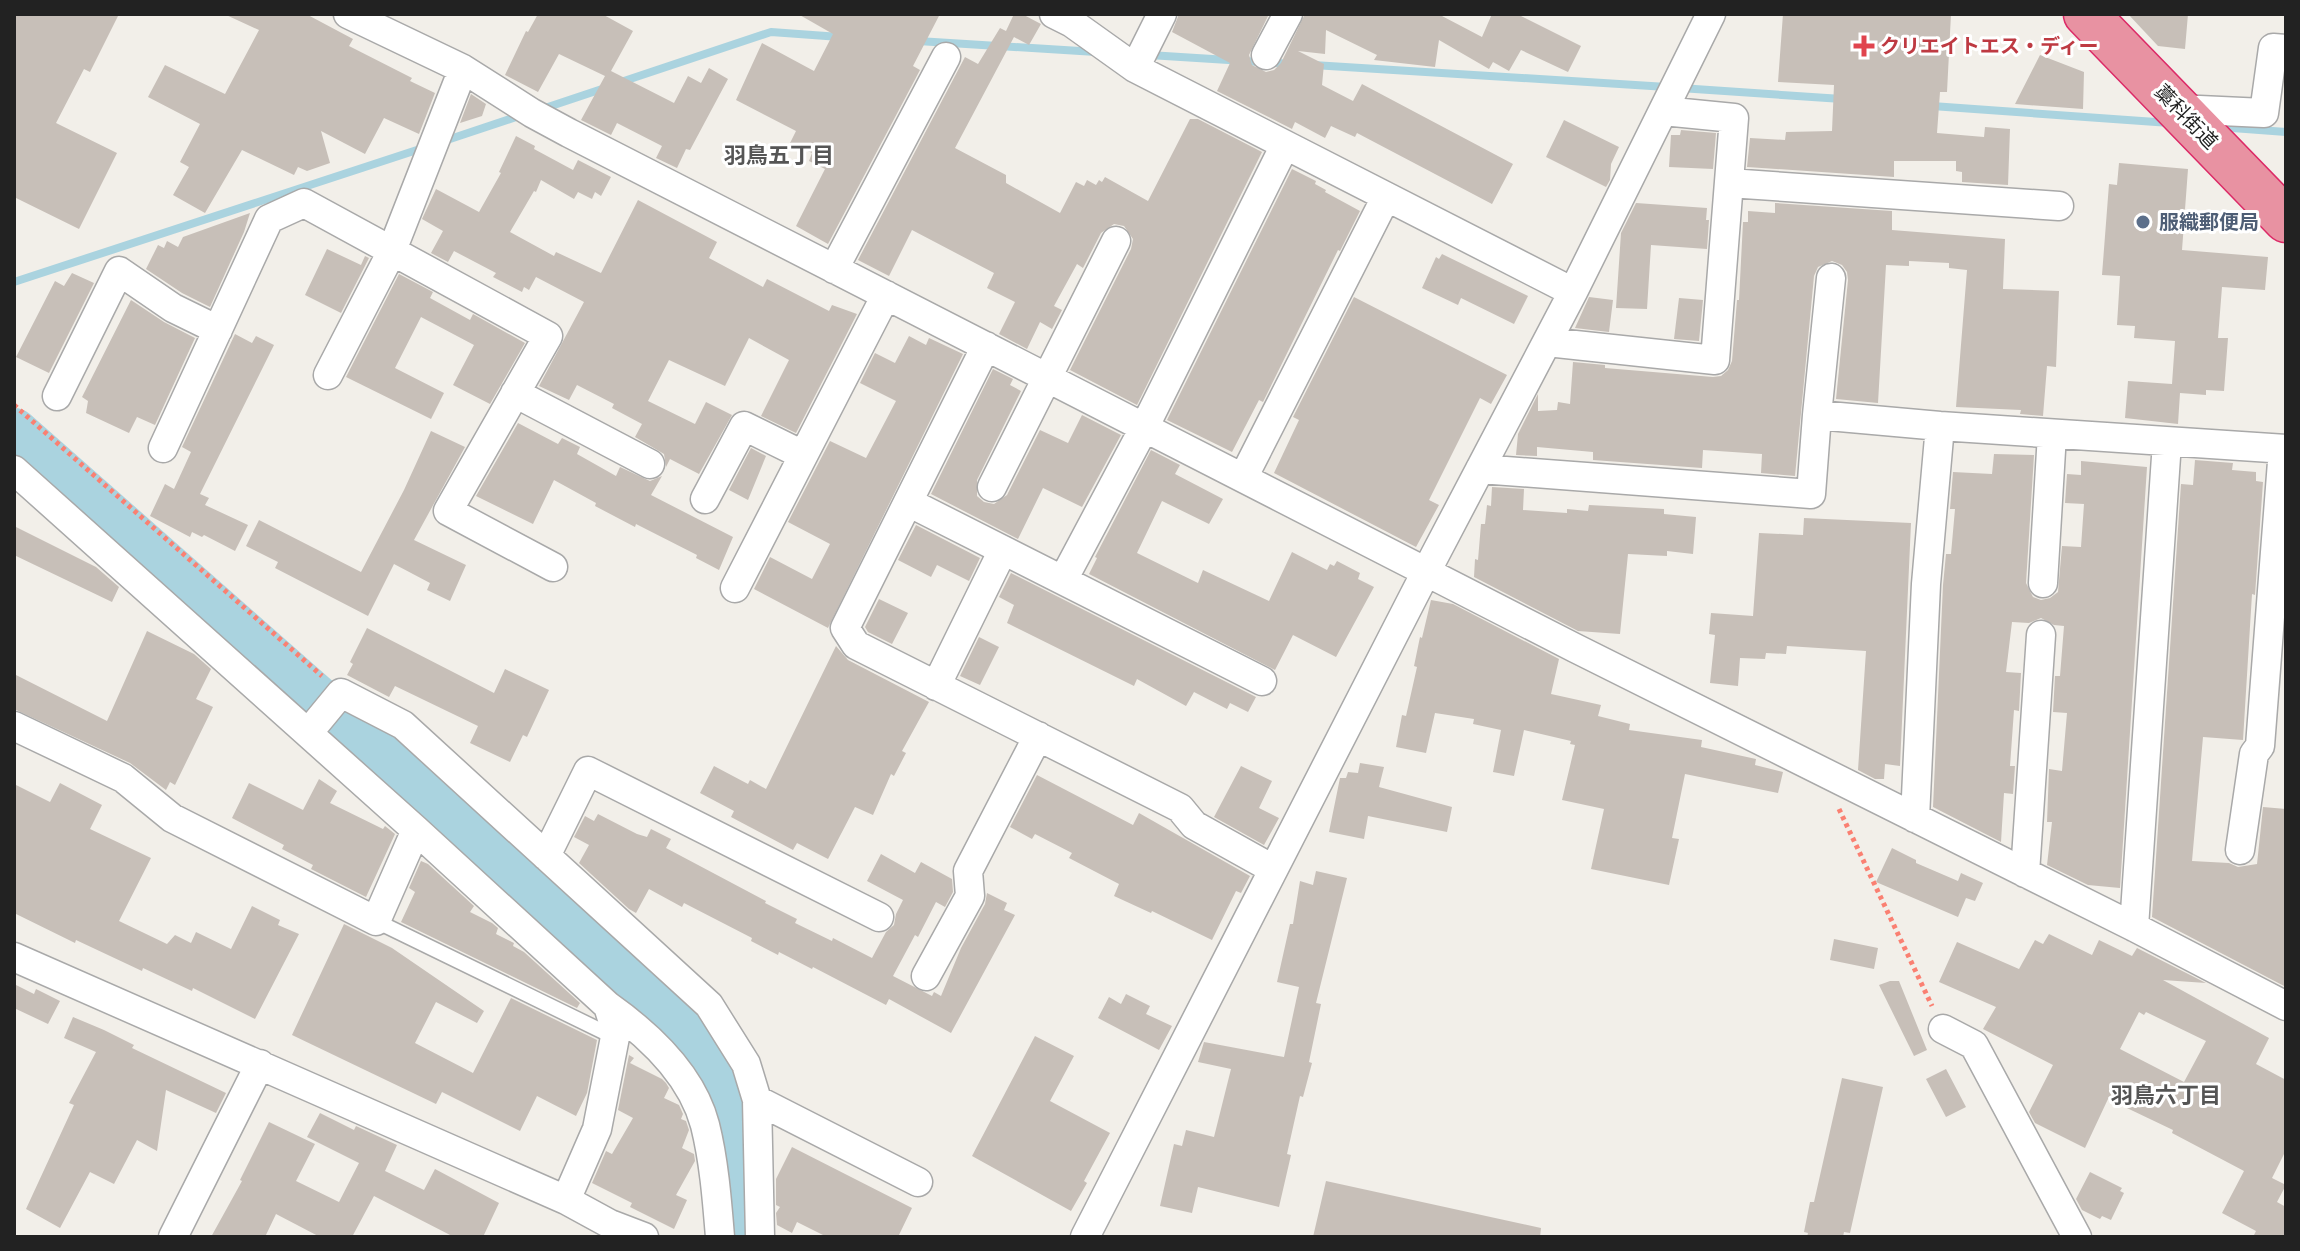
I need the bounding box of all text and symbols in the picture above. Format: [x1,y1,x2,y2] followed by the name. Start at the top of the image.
[1880,34,2099,59] place label: クリエイトエス・ディー
[1855,37,1873,55] marker: クリエイトエス・ディー
[2149,80,2223,154] street label: 藁科街道
[724,142,834,169] district label: 羽鳥五丁目
[2159,210,2259,235] place label: 服織郵便局
[2134,213,2152,231] marker: 服織郵便局
[2111,1082,2221,1109] district label: 羽鳥六丁目

